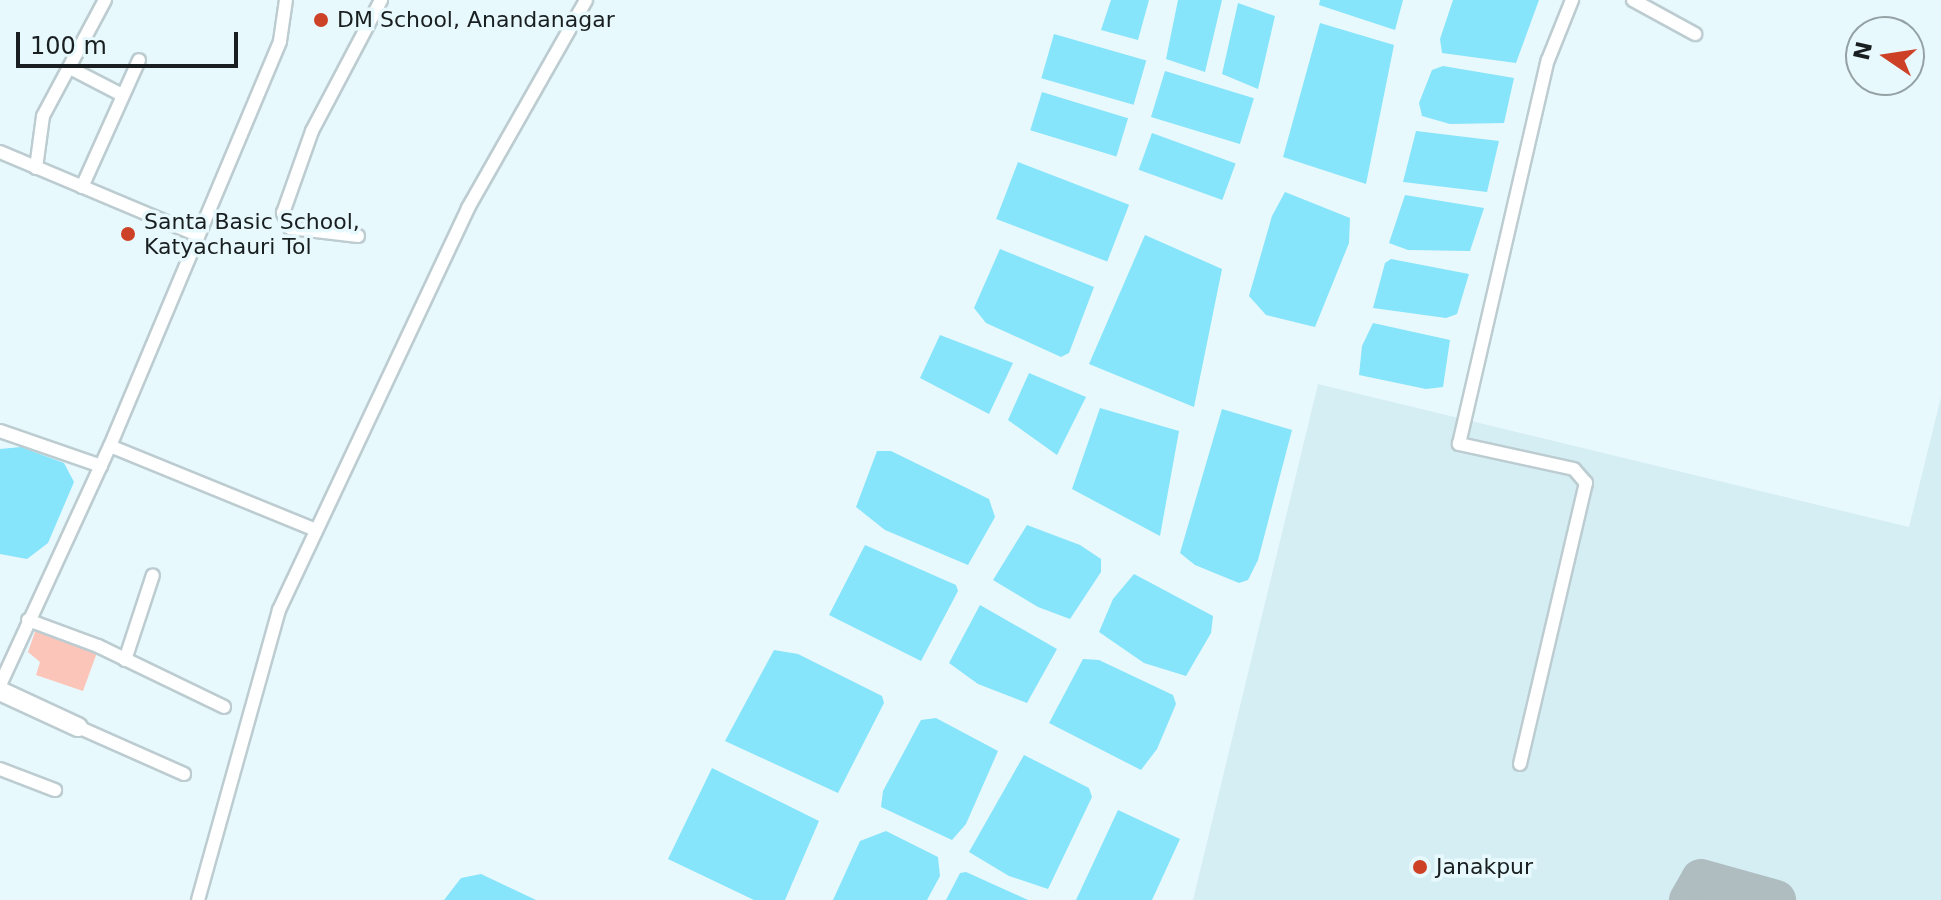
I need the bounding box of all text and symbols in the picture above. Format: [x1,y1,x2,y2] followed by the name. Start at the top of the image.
[337,7,615,33] place label: DM School, Anandanagar
[312,11,330,29] marker: DM School, Anandanagar
[20,16,242,66] scale bar
[1845,16,1925,96] north arrow
[30,32,107,60] text: 100 m
[1849,39,1877,63] text: N
[144,208,360,260] place label: Santa Basic School, Katyachauri Tol
[119,225,137,243] marker: Santa Basic School, Katyachauri Tol
[1436,854,1533,880] place label: Janakpur
[1411,858,1429,876] marker: Janakpur

